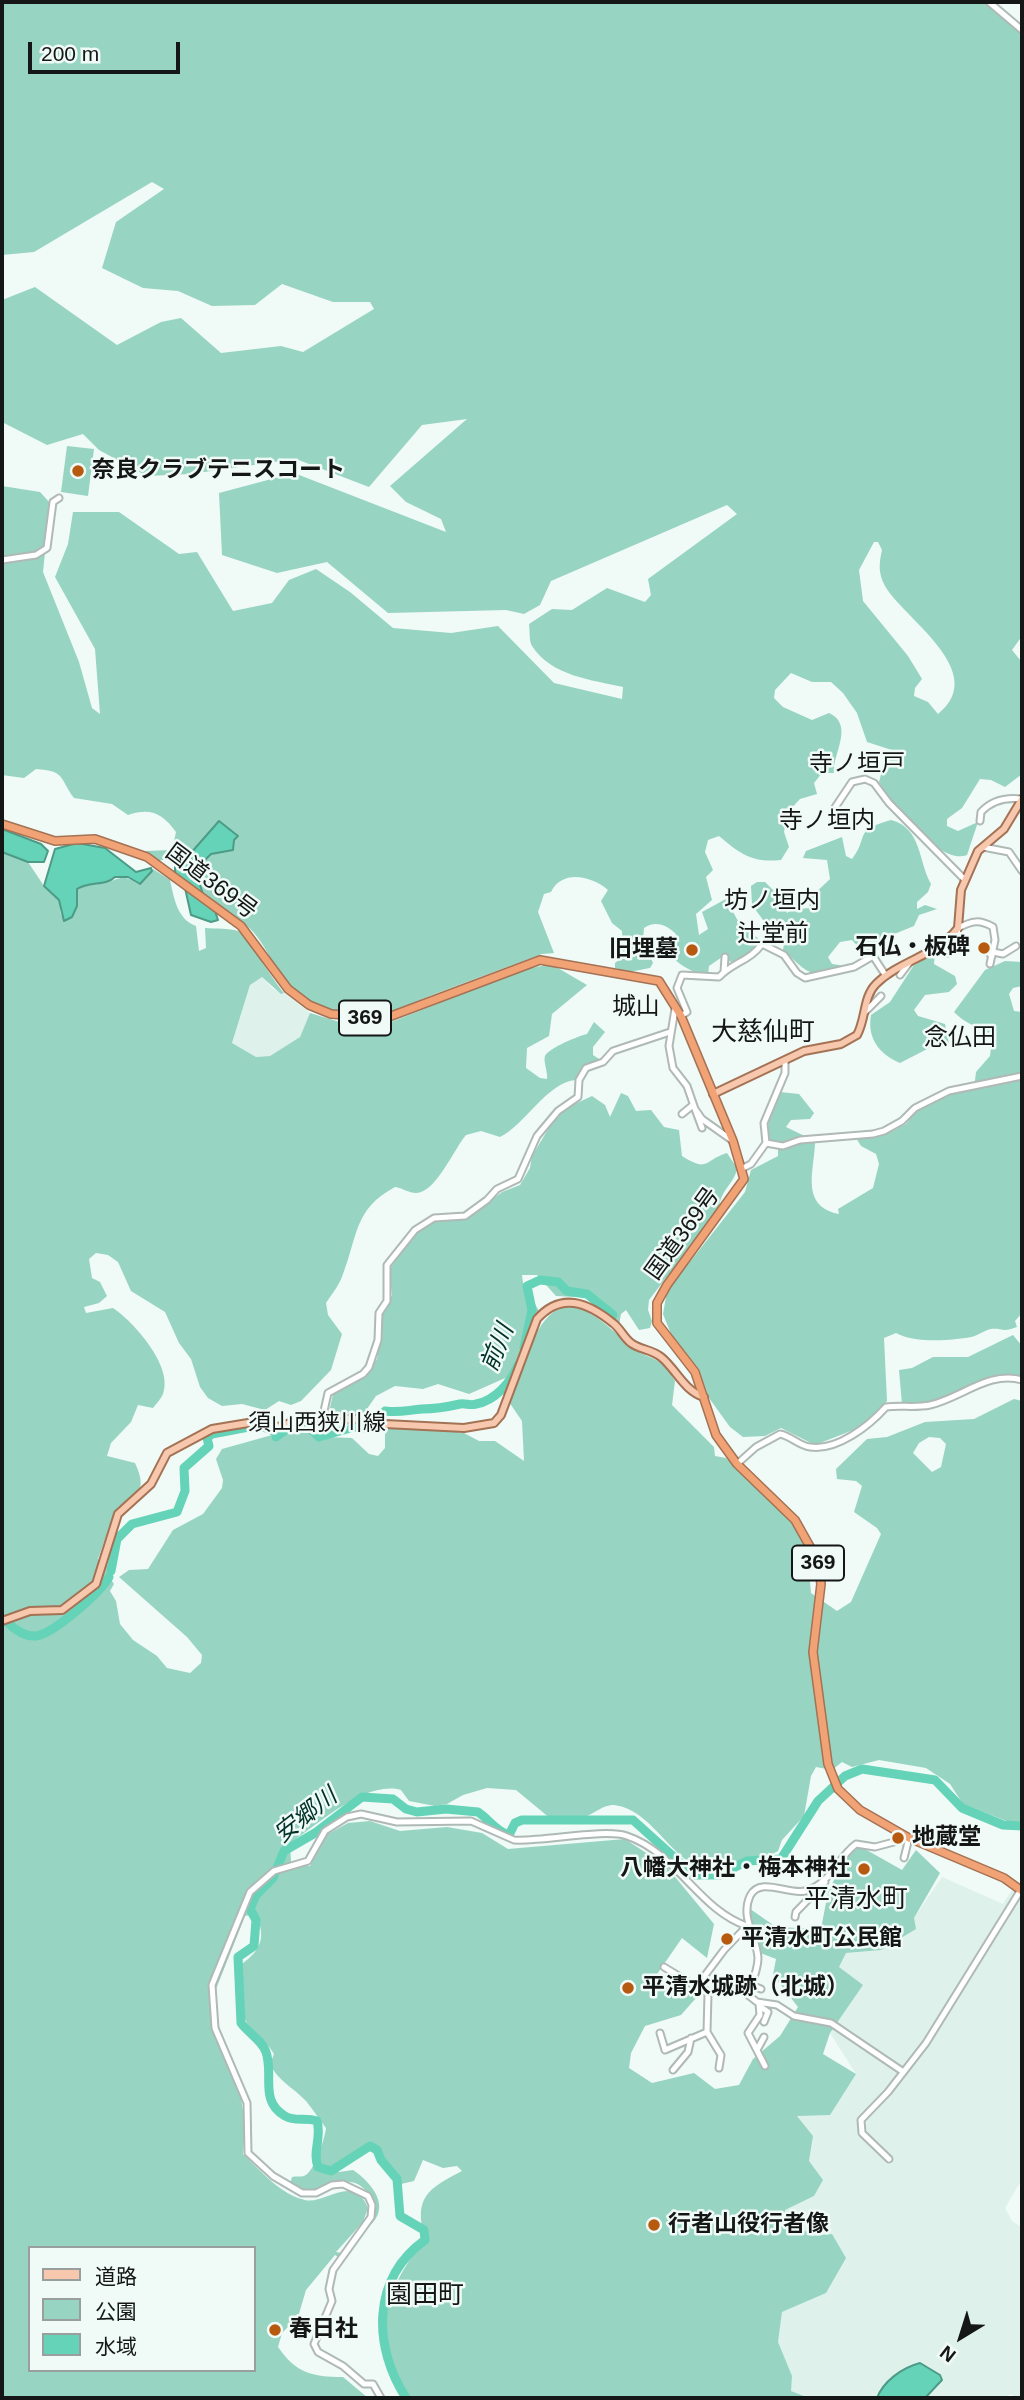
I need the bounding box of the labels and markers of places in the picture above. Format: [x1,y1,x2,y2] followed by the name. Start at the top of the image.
[92,457,345,485] place label: 奈良クラブテニスコート
[70,463,86,479] marker: 奈良クラブテニスコート
[855,934,970,962] place label: 石仏・板碑
[609,936,678,964] place label: 旧埋墓
[976,940,992,956] marker: 石仏・板碑
[684,942,700,958] marker: 旧埋墓
[912,1824,981,1852] place label: 地蔵堂
[890,1830,906,1846] marker: 地蔵堂
[620,1855,850,1883] place label: 八幡大神社・梅本神社
[856,1861,872,1877] marker: 八幡大神社・梅本神社
[741,1925,902,1953] place label: 平清水町公民館
[719,1931,735,1947] marker: 平清水町公民館
[642,1974,849,2002] place label: 平清水城跡（北城）
[620,1980,636,1996] marker: 平清水城跡（北城）
[668,2211,829,2239] place label: 行者山役行者像
[646,2217,662,2233] marker: 行者山役行者像
[289,2316,358,2344] place label: 春日社
[267,2322,283,2338] marker: 春日社

